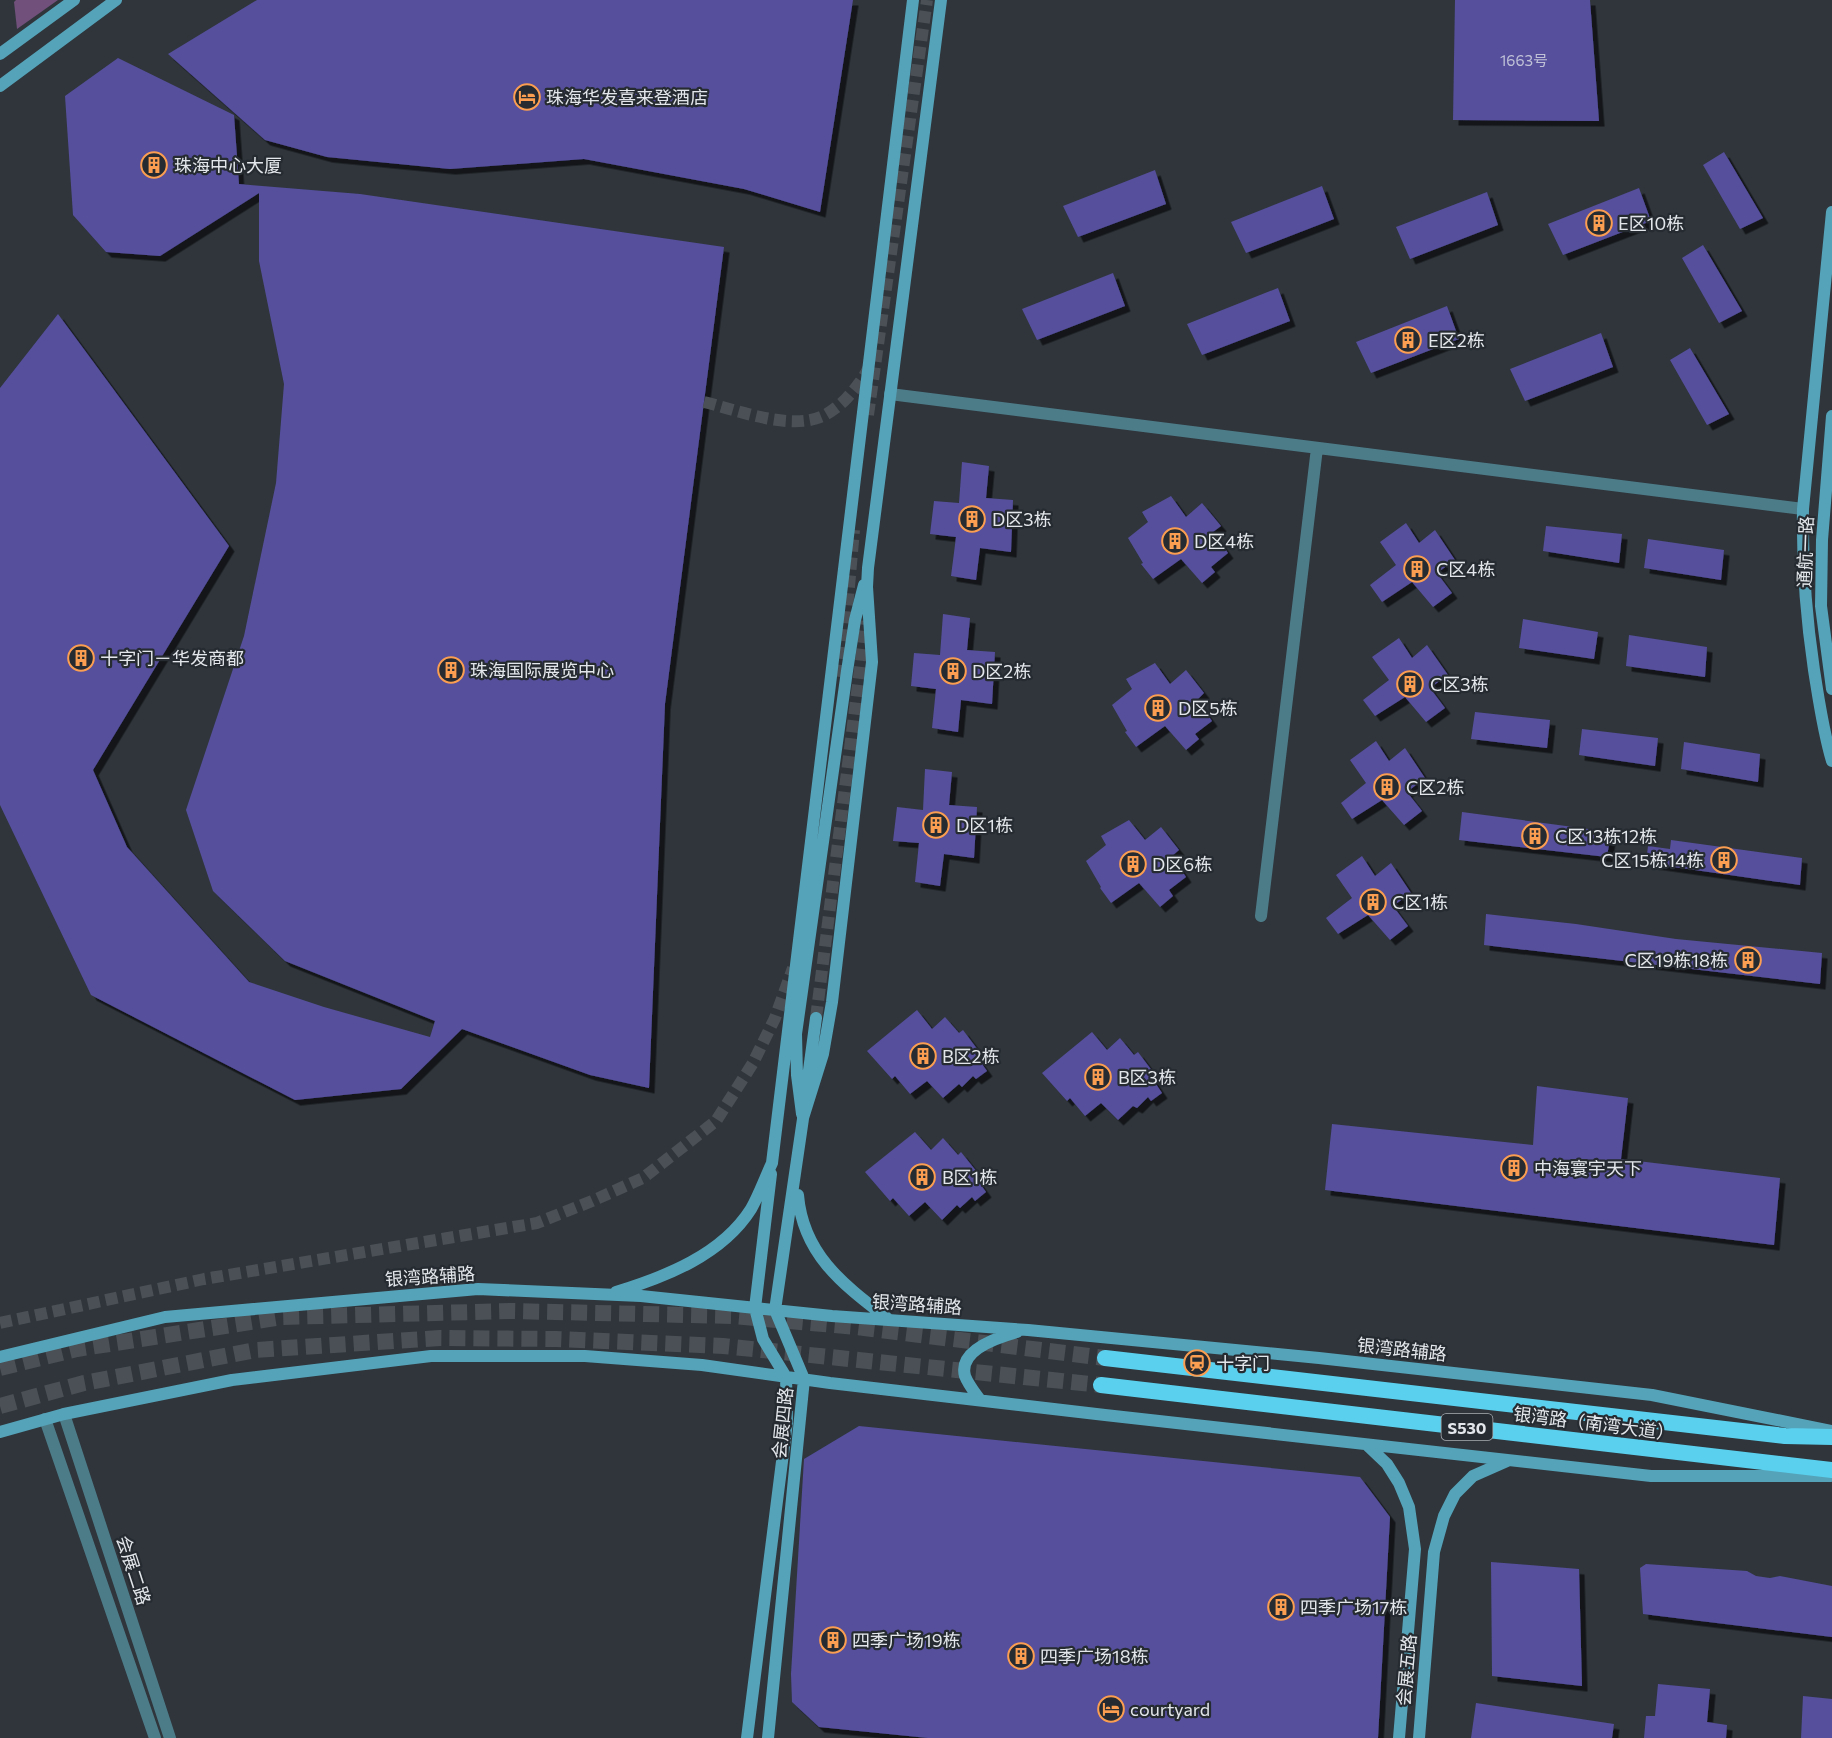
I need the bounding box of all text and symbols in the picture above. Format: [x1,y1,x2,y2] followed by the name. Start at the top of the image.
[1500,51,1548,69] house number: 1663号
[512,82,542,112] hotel icon: 珠海华发喜来登酒店
[546,86,708,108] place label: 珠海华发喜来登酒店
[139,150,169,180] building icon: 珠海中心大厦
[174,154,282,176] place label: 珠海中心大厦
[1584,208,1614,238] building icon: E区10栋
[1618,212,1684,234] place label: E区10栋
[1393,325,1423,355] building icon: E区2栋
[1428,329,1485,351] place label: E区2栋
[957,504,987,534] building icon: D区3栋
[992,508,1052,530] place label: D区3栋
[1793,516,1817,588] street label: 通航一路
[1160,526,1190,556] building icon: D区4栋
[1194,530,1254,552] place label: D区4栋
[1402,554,1432,584] building icon: C区4栋
[1436,558,1495,580] place label: C区4栋
[66,643,96,673] building icon: 十字门－华发商都
[100,647,244,669] place label: 十字门－华发商都
[436,655,466,685] building icon: 珠海国际展览中心
[938,656,968,686] building icon: D区2栋
[470,659,614,681] place label: 珠海国际展览中心
[972,660,1031,682] place label: D区2栋
[1395,669,1425,699] building icon: C区3栋
[1430,673,1489,695] place label: C区3栋
[1143,693,1173,723] building icon: D区5栋
[1178,697,1238,719] place label: D区5栋
[1372,772,1402,802] building icon: C区2栋
[1406,776,1464,798] place label: C区2栋
[921,810,951,840] building icon: D区1栋
[956,814,1013,836] place label: D区1栋
[1520,821,1550,851] building icon: C区13栋12栋
[1555,825,1657,847] place label: C区13栋12栋
[1709,845,1739,875] building icon: C区15栋14栋
[1118,849,1148,879] building icon: D区6栋
[1601,849,1704,871] place label: C区15栋14栋
[1152,853,1212,875] place label: D区6栋
[1358,887,1388,917] building icon: C区1栋
[1392,891,1448,913] place label: C区1栋
[1733,945,1763,975] building icon: C区19栋18栋
[1624,949,1728,971] place label: C区19栋18栋
[908,1041,938,1071] building icon: B区2栋
[942,1045,1000,1067] place label: B区2栋
[1083,1062,1113,1092] building icon: B区3栋
[1118,1066,1176,1088] place label: B区3栋
[1499,1153,1529,1183] building icon: 中海寰宇天下
[1534,1157,1642,1179] place label: 中海寰宇天下
[907,1162,937,1192] building icon: B区1栋
[942,1166,997,1188] place label: B区1栋
[384,1262,476,1290] street label: 银湾路辅路
[871,1290,963,1318] street label: 银湾路辅路
[1356,1333,1448,1365] street label: 银湾路辅路
[1182,1348,1212,1378] station icon: 十字门
[1216,1352,1270,1374] place label: 十字门
[767,1386,797,1460] street label: 会展四路
[1512,1402,1676,1444] street label: 银湾路（南湾大道）
[1442,1414,1492,1440] road number: S530
[112,1532,156,1608] street label: 会展二路
[1266,1592,1296,1622] building icon: 四季广场17栋
[1300,1596,1407,1618] place label: 四季广场17栋
[818,1625,848,1655] building icon: 四季广场19栋
[852,1629,961,1651] place label: 四季广场19栋
[1392,1633,1420,1707] street label: 会展五路
[1006,1641,1036,1671] building icon: 四季广场18栋
[1040,1645,1149,1667] place label: 四季广场18栋
[1096,1694,1126,1724] hotel icon: courtyard
[1130,1698,1210,1720] place label: courtyard

